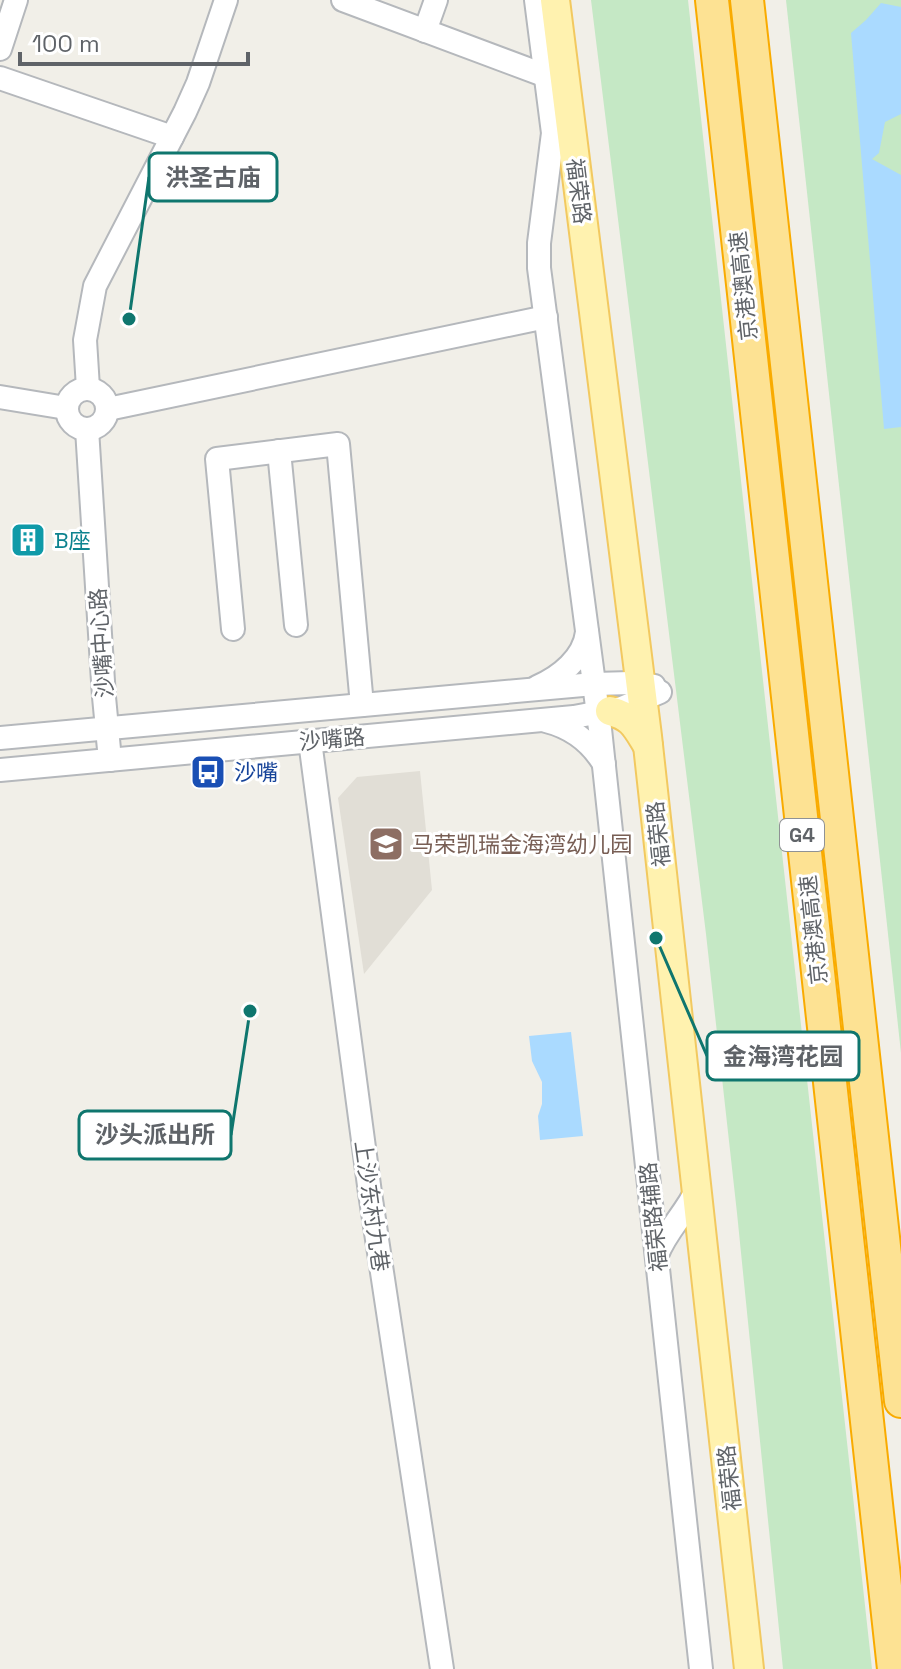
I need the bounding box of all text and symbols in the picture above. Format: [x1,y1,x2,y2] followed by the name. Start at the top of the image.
[20,16,248,66] scale bar
[32,28,100,59] text: 100 m
[149,153,277,201] callout: 洪圣古庙
[561,157,597,225] street label: 福荣路
[165,162,261,193] text: 洪圣古庙
[723,230,763,342] street label: 京港澳高速
[9,521,47,559] building icon: B座
[54,526,91,554] place label: B座
[83,587,119,699] street label: 沙嘴中心路
[298,722,366,756] street label: 沙嘴路
[189,753,227,791] bus stop icon: 沙嘴
[234,758,278,786] place label: 沙嘴
[641,800,675,868] street label: 福荣路
[780,819,824,851] road number: G4
[367,825,405,863] school or university icon: 马荣凯瑞金海湾幼儿园
[412,830,632,858] place label: 马荣凯瑞金海湾幼儿园
[793,874,833,986] street label: 京港澳高速
[707,1032,859,1080] callout: 金海湾花园
[723,1041,843,1072] text: 金海湾花园
[79,1111,231,1159] callout: 沙头派出所
[95,1119,215,1150] text: 沙头派出所
[349,1139,395,1273] street label: 上沙东村九巷
[633,1161,673,1273] street label: 福荣路辅路
[712,1444,746,1512] street label: 福荣路

